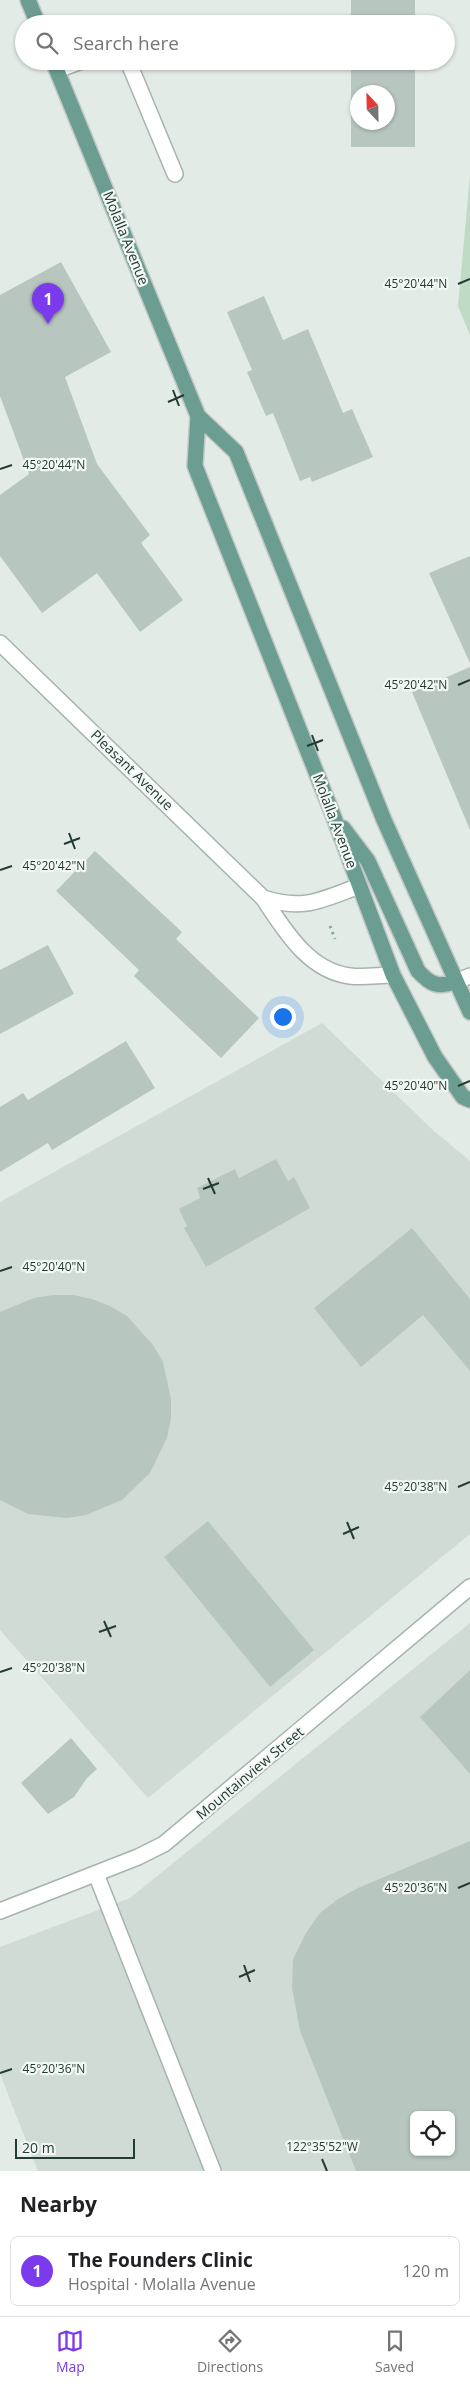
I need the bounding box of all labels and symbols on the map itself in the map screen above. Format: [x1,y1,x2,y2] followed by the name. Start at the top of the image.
[350,85,395,130] north arrow
[99,188,154,288] street label: Molalla Avenue
[385,275,447,292] text: 45°20'44"N
[32,283,64,324] pin: 1
[23,456,85,473] text: 45°20'44"N
[385,676,447,693] text: 45°20'42"N
[87,725,178,814] street label: Pleasant Avenue
[309,771,362,871] street label: Molalla Avenue
[23,857,85,874] text: 45°20'42"N
[270,1004,296,1030] your location
[385,1077,447,1094] text: 45°20'40"N
[23,1258,85,1275] text: 45°20'40"N
[385,1478,447,1495] text: 45°20'38"N
[23,1659,85,1676] text: 45°20'38"N
[192,1722,308,1823] street label: Mountainview Street
[385,1879,447,1896] text: 45°20'36"N
[23,2060,85,2077] text: 45°20'36"N
[15,2136,135,2159] scale bar
[286,2138,358,2155] text: 122°35'52"W

